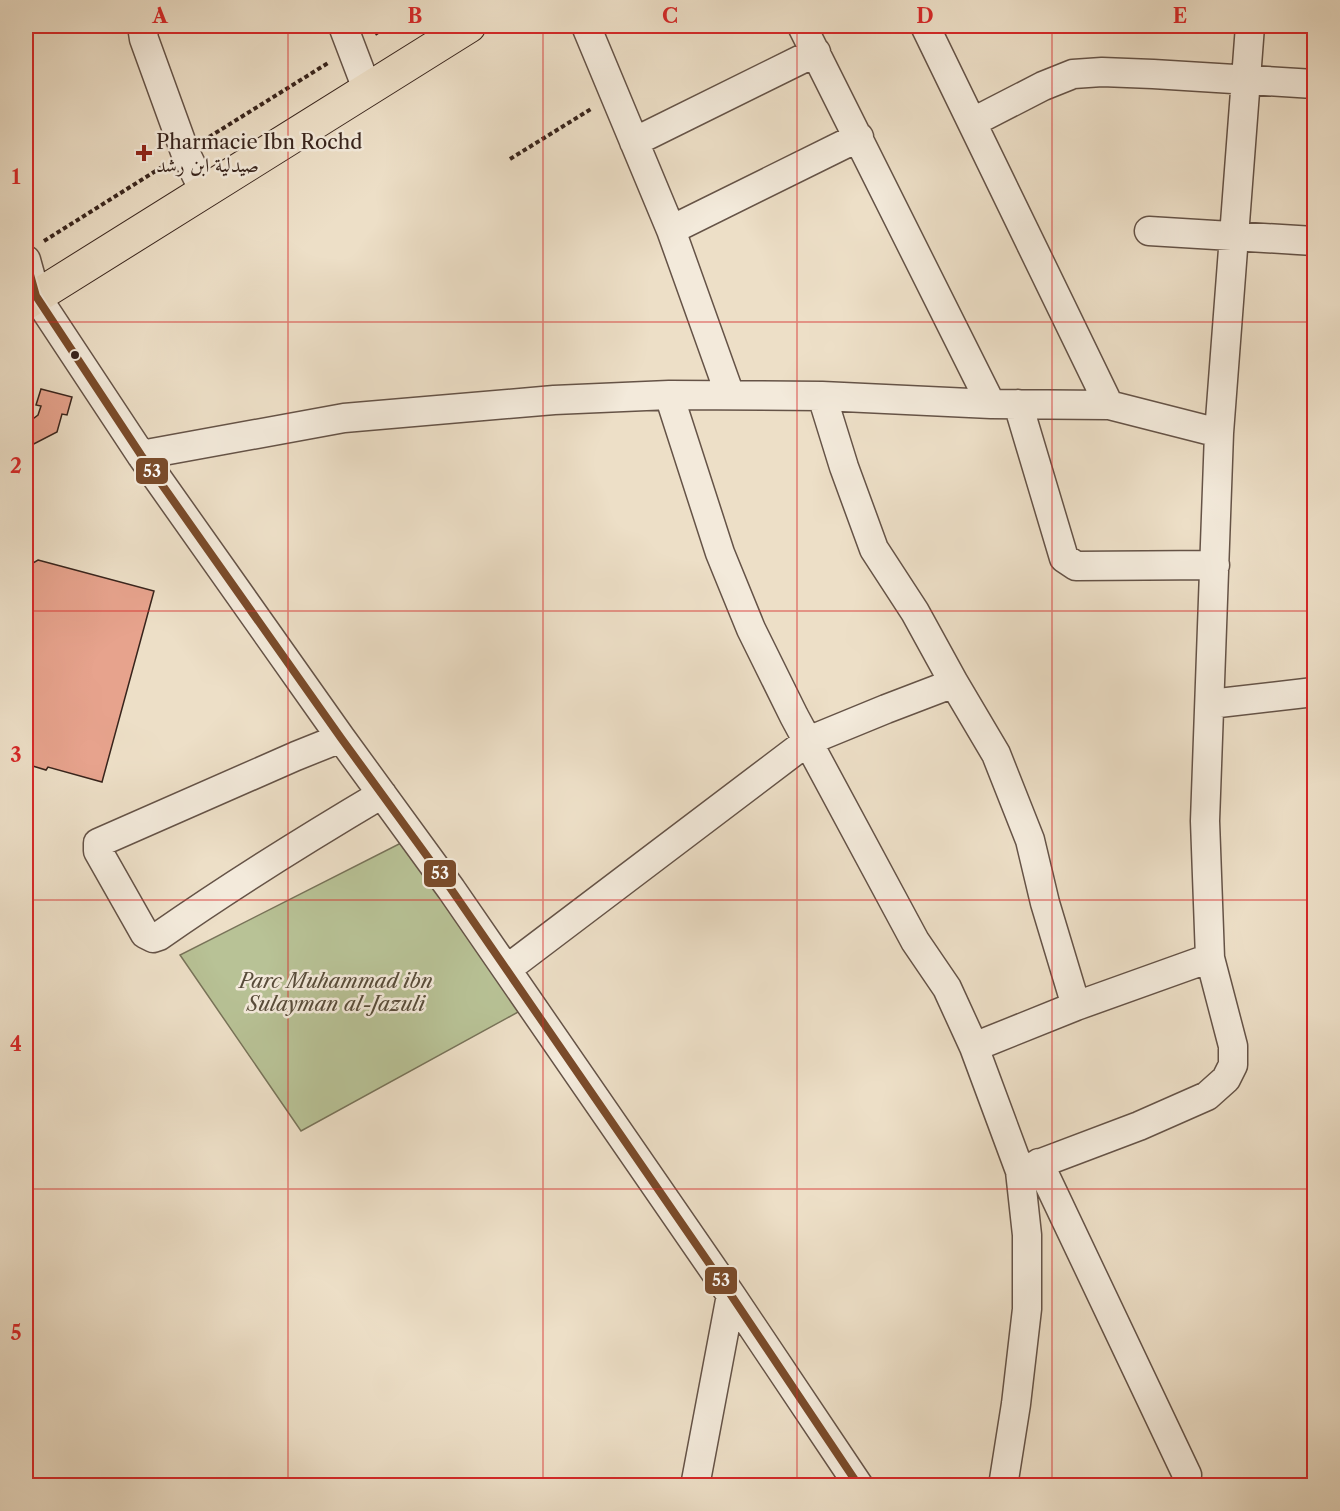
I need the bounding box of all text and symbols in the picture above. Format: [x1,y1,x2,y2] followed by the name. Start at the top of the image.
[151,4,168,28] text: A
[408,4,423,28] text: B
[662,4,678,28] text: C
[916,4,934,28] text: D
[1173,4,1187,28] text: E
[156,130,362,177] place label: Pharmacie Ibn Rochd صيدلية ابن رشد
[137,146,151,160] marker: Pharmacie Ibn Rochd صيدلية ابن رشد
[12,165,21,189] text: 1
[69,349,81,361] unlabelled marker
[10,454,22,478] text: 2
[135,457,169,485] line badge: 53
[143,461,161,481] text: 53
[10,743,22,767] text: 3
[423,859,457,888] line badge: 53
[431,863,449,883] text: 53
[237,969,433,1016] park label: Parc Muhammad ibn Sulayman al-Jazuli
[10,1032,22,1056] text: 4
[704,1266,738,1295] line badge: 53
[712,1270,730,1290] text: 53
[10,1321,22,1345] text: 5

